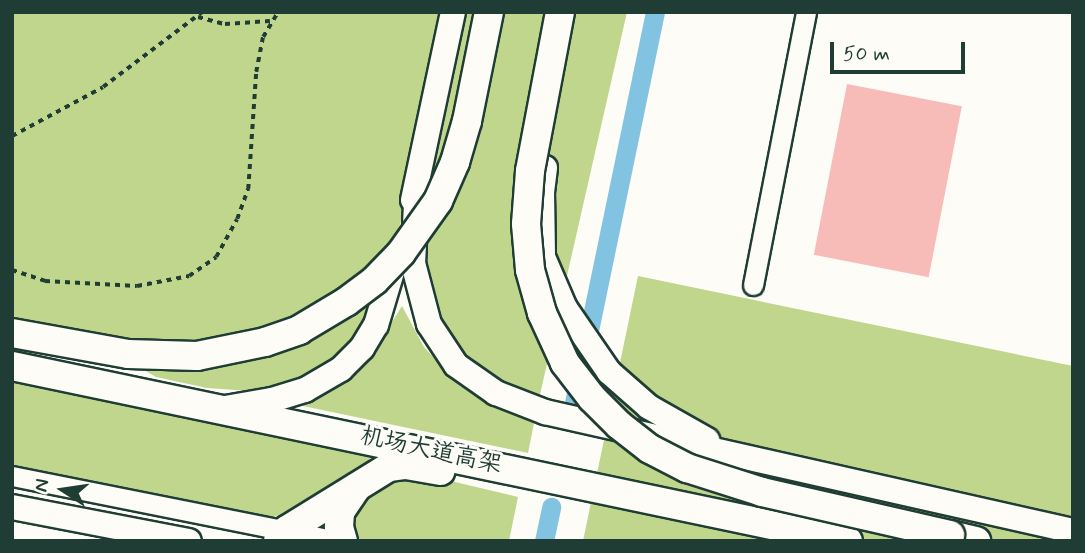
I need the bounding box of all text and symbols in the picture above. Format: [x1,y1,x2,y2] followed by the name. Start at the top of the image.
[833,28,968,72] scale bar
[843,40,890,68] text: 50 m
[358,422,504,480] street label: 机场大道高架
[28,455,98,525] north arrow
[28,477,56,494] text: N

